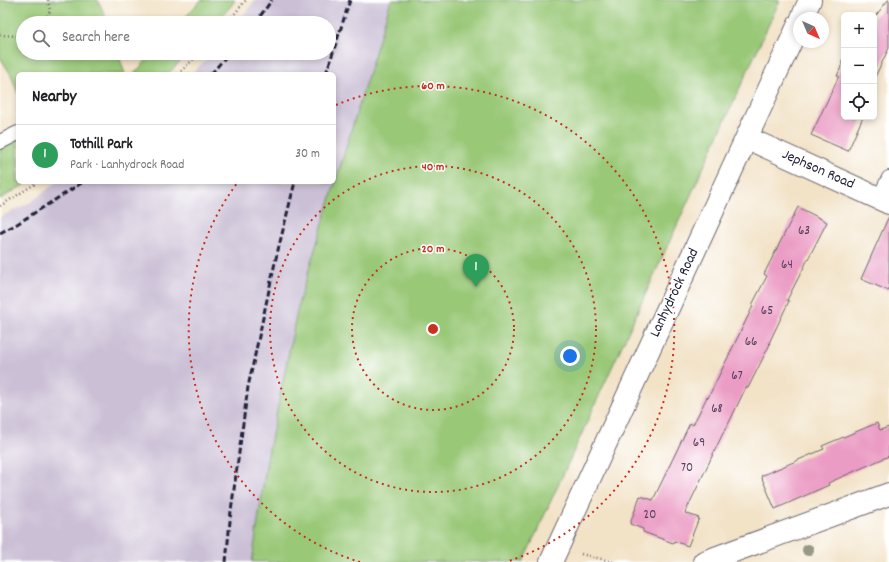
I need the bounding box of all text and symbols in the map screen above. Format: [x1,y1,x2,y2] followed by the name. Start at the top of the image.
[793,12,829,48] north arrow
[841,12,877,120] map controls
[841,12,877,48] button: +
[16,16,336,60] search box
[30,27,52,49] icon: search
[62,27,130,49] text: Search here
[841,48,877,84] button: −
[421,78,445,95] text: 60 m
[841,84,877,120] button: locate
[32,86,76,110] text: Nearby
[70,134,133,156] text: Tothill Park
[778,144,858,196] street label: Jephson Road
[44,145,46,164] text: 1
[295,145,320,164] text: 30 m
[70,156,184,175] text: Park · Lanhydrock Road
[422,159,444,176] text: 40 m
[798,222,810,241] house number: 63
[422,241,444,258] text: 20 m
[645,245,705,341] street label: Lanhydrock Road
[463,254,489,287] pin: 1
[781,256,793,275] house number: 64
[761,302,773,321] house number: 65
[426,322,440,336] centre of rings
[745,333,757,352] house number: 66
[560,346,580,366] your location
[731,367,743,386] house number: 67
[711,400,723,419] house number: 68
[693,434,705,453] house number: 69
[681,459,693,478] house number: 70
[644,506,656,525] house number: 20

